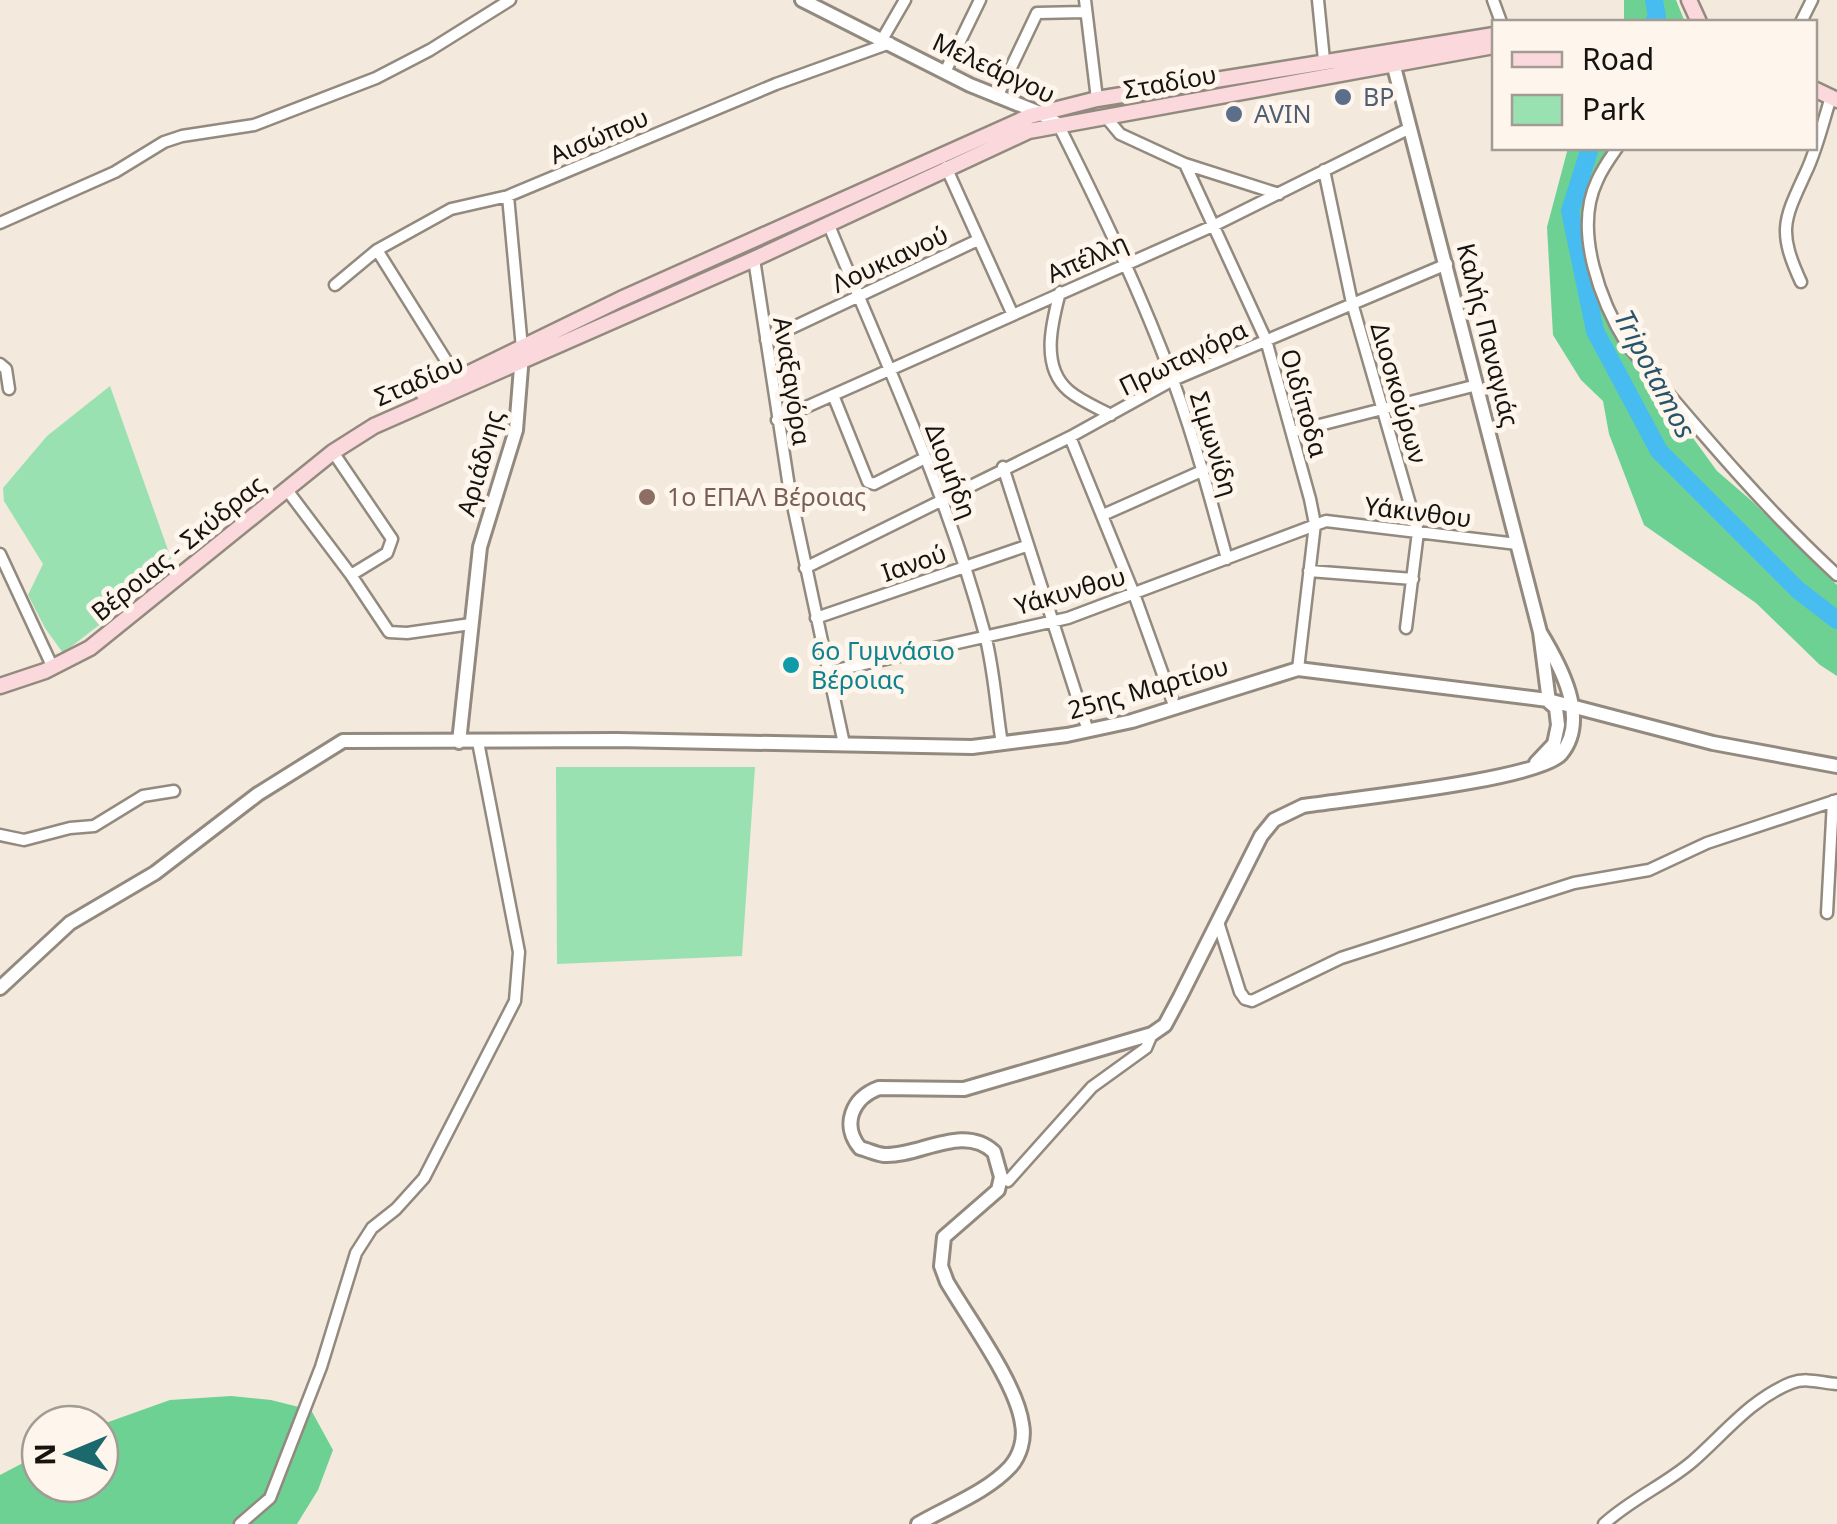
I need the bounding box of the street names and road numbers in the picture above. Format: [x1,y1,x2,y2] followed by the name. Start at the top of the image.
[928,24,1061,110] street label: Μελεάργου
[1121,56,1219,106] street label: Σταδίου
[544,99,653,171] street label: Αισώπου
[826,216,953,300] street label: Λουκιανού
[1041,224,1132,290] street label: Απέλλη
[1450,239,1528,430] street label: Καλής Παναγιάς
[1113,311,1253,403] street label: Πρωταγόρα
[766,314,820,448] street label: Αναξαγόρα
[1364,318,1436,467] street label: Διοσκούρων
[369,345,468,413] street label: Σταδίου
[1273,345,1337,461] street label: Οιδίποδα
[1183,387,1247,500] street label: Σιμωνίδη
[448,406,510,520] street label: Αριάδνης
[918,418,986,523] street label: Διομήδη
[83,467,271,628] street label: Βέροιας - Σκύδρας
[1363,488,1474,534] street label: Υάκινθου
[877,535,951,589] street label: Ιανού
[1010,558,1129,622] street label: Υάκυνθου
[1063,648,1232,726] street label: 25ης Μαρτίου

